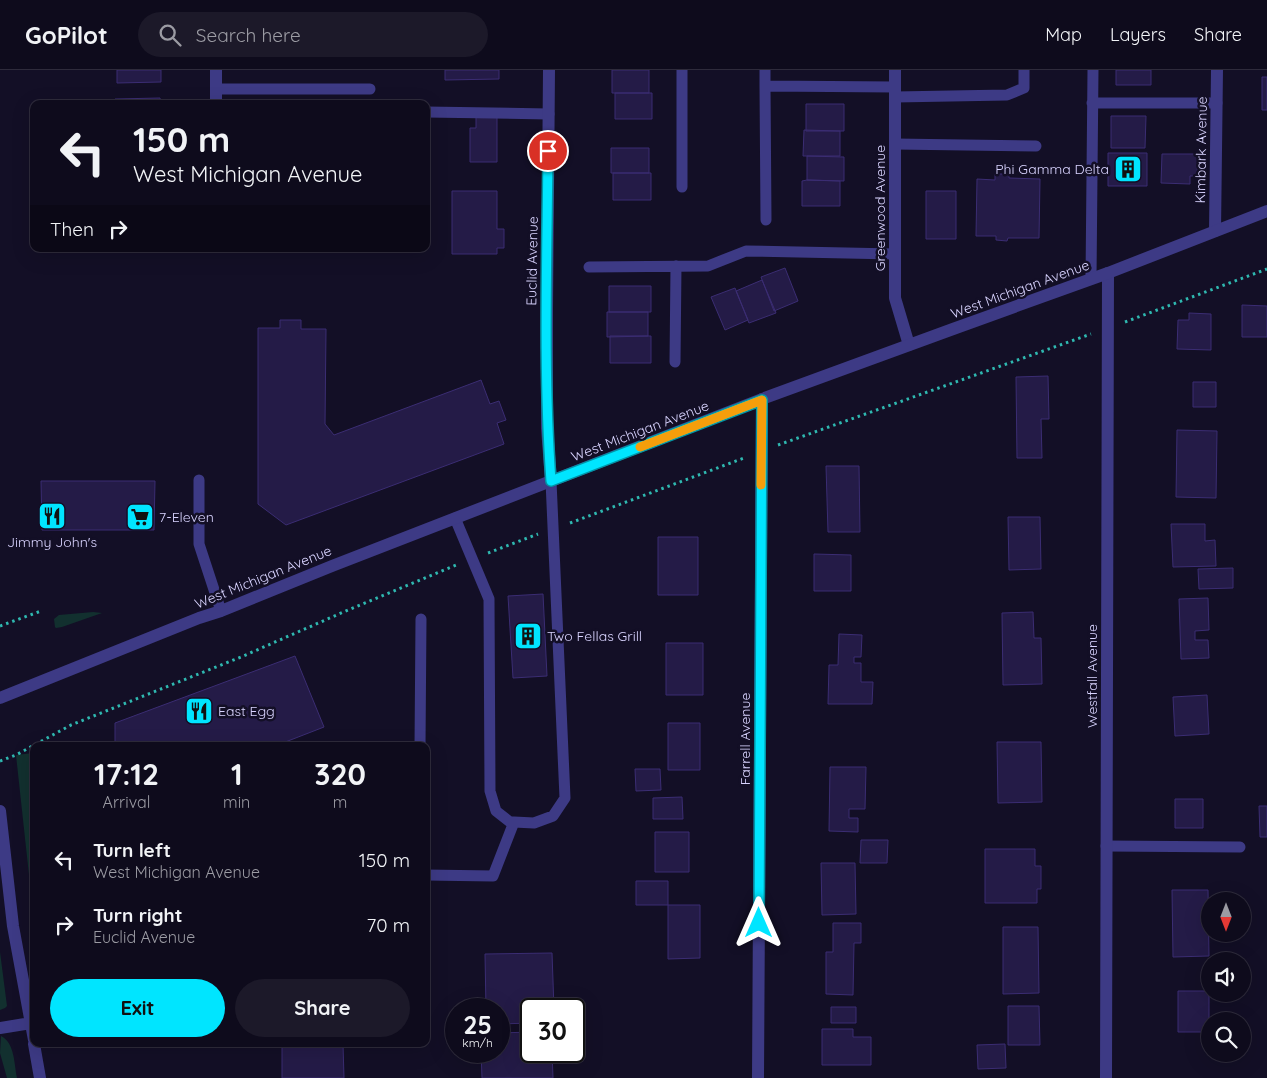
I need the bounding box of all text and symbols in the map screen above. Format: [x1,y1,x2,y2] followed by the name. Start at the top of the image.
[138,12,488,57] search box
[25,20,108,50] text: GoPilot
[156,21,184,49] icon: search
[196,23,301,47] text: Search here
[1045,23,1082,46] text: Map
[1110,23,1166,46] text: Layers
[1194,23,1242,46] text: Share
[1191,96,1211,204] street label: Kimbark Avenue
[133,117,230,161] text: 150 m
[50,120,115,185] icon: left
[527,130,569,172] pin
[534,137,562,165] icon: arrive
[871,145,889,271] street label: Greenwood Avenue
[1113,154,1143,184] building icon: Phi Gamma Delta
[133,160,363,188] text: West Michigan Avenue
[995,160,1109,178] place label: Phi Gamma Delta
[104,215,132,243] icon: right
[522,216,542,306] street label: Euclid Avenue
[50,217,94,241] text: Then
[948,256,1092,322] street label: West Michigan Avenue
[569,396,711,466] street label: West Michigan Avenue
[37,501,67,531] restaurant icon: Jimmy John's
[125,502,155,532] supermarket icon: 7-Eleven
[159,508,214,526] place label: 7-Eleven
[7,533,97,551] place label: Jimmy John's
[192,541,334,613] street label: West Michigan Avenue
[513,621,543,651] building icon: Two Fellas Grill
[1083,624,1101,728] street label: Westfall Avenue
[547,627,642,645] place label: Two Fellas Grill
[736,693,754,785] street label: Farrell Avenue
[184,696,214,726] restaurant icon: East Egg
[218,702,275,720] place label: East Egg
[94,755,159,793] text: 17:12
[231,755,243,793] text: 1
[314,755,366,793] text: 320
[103,792,150,812] text: Arrival
[223,792,250,812] text: min
[333,792,347,812] text: m
[93,838,171,862] text: Turn left
[50,846,78,874] icon: left
[359,848,410,872] text: 150 m
[93,862,260,882] text: West Michigan Avenue
[1201,892,1251,942] north arrow
[1201,892,1251,1062] map controls
[732,896,784,948] position arrow
[93,903,182,927] text: Turn right
[50,911,78,939] icon: right
[366,913,410,937] text: 70 m
[93,927,195,947] text: Euclid Avenue
[1201,952,1251,1002] button: sound
[50,979,225,1037] button: Exit
[235,979,410,1037] button: Share
[520,998,585,1063] speed limit sign: 30
[463,1009,492,1040] text: 25
[1201,1012,1251,1062] button: search
[462,1035,493,1050] text: km/h

